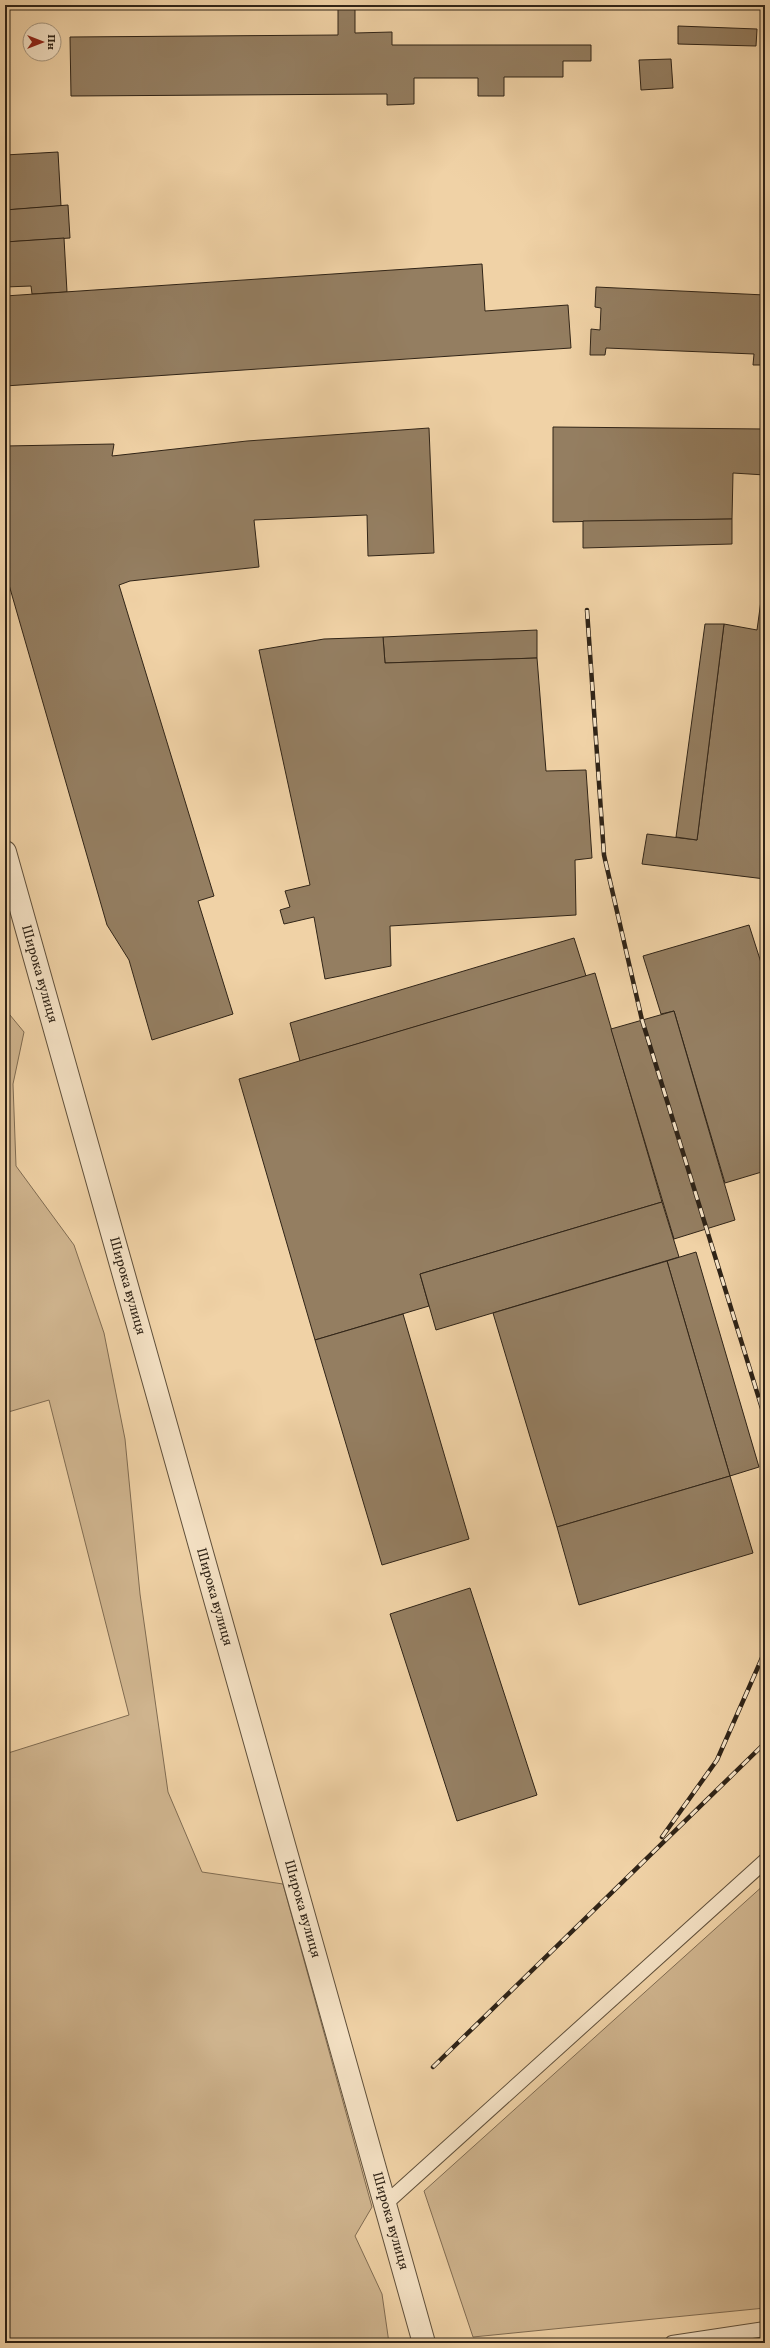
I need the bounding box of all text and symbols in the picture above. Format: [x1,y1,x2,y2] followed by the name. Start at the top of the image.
[22,22,62,62] north arrow
[43,34,58,50] text: Пн
[16,923,62,1025] street label: Широка вулиця
[104,1235,150,1337] street label: Широка вулиця
[191,1546,237,1648] street label: Широка вулиця
[279,1858,325,1960] street label: Широка вулиця
[367,2170,413,2272] street label: Широка вулиця

